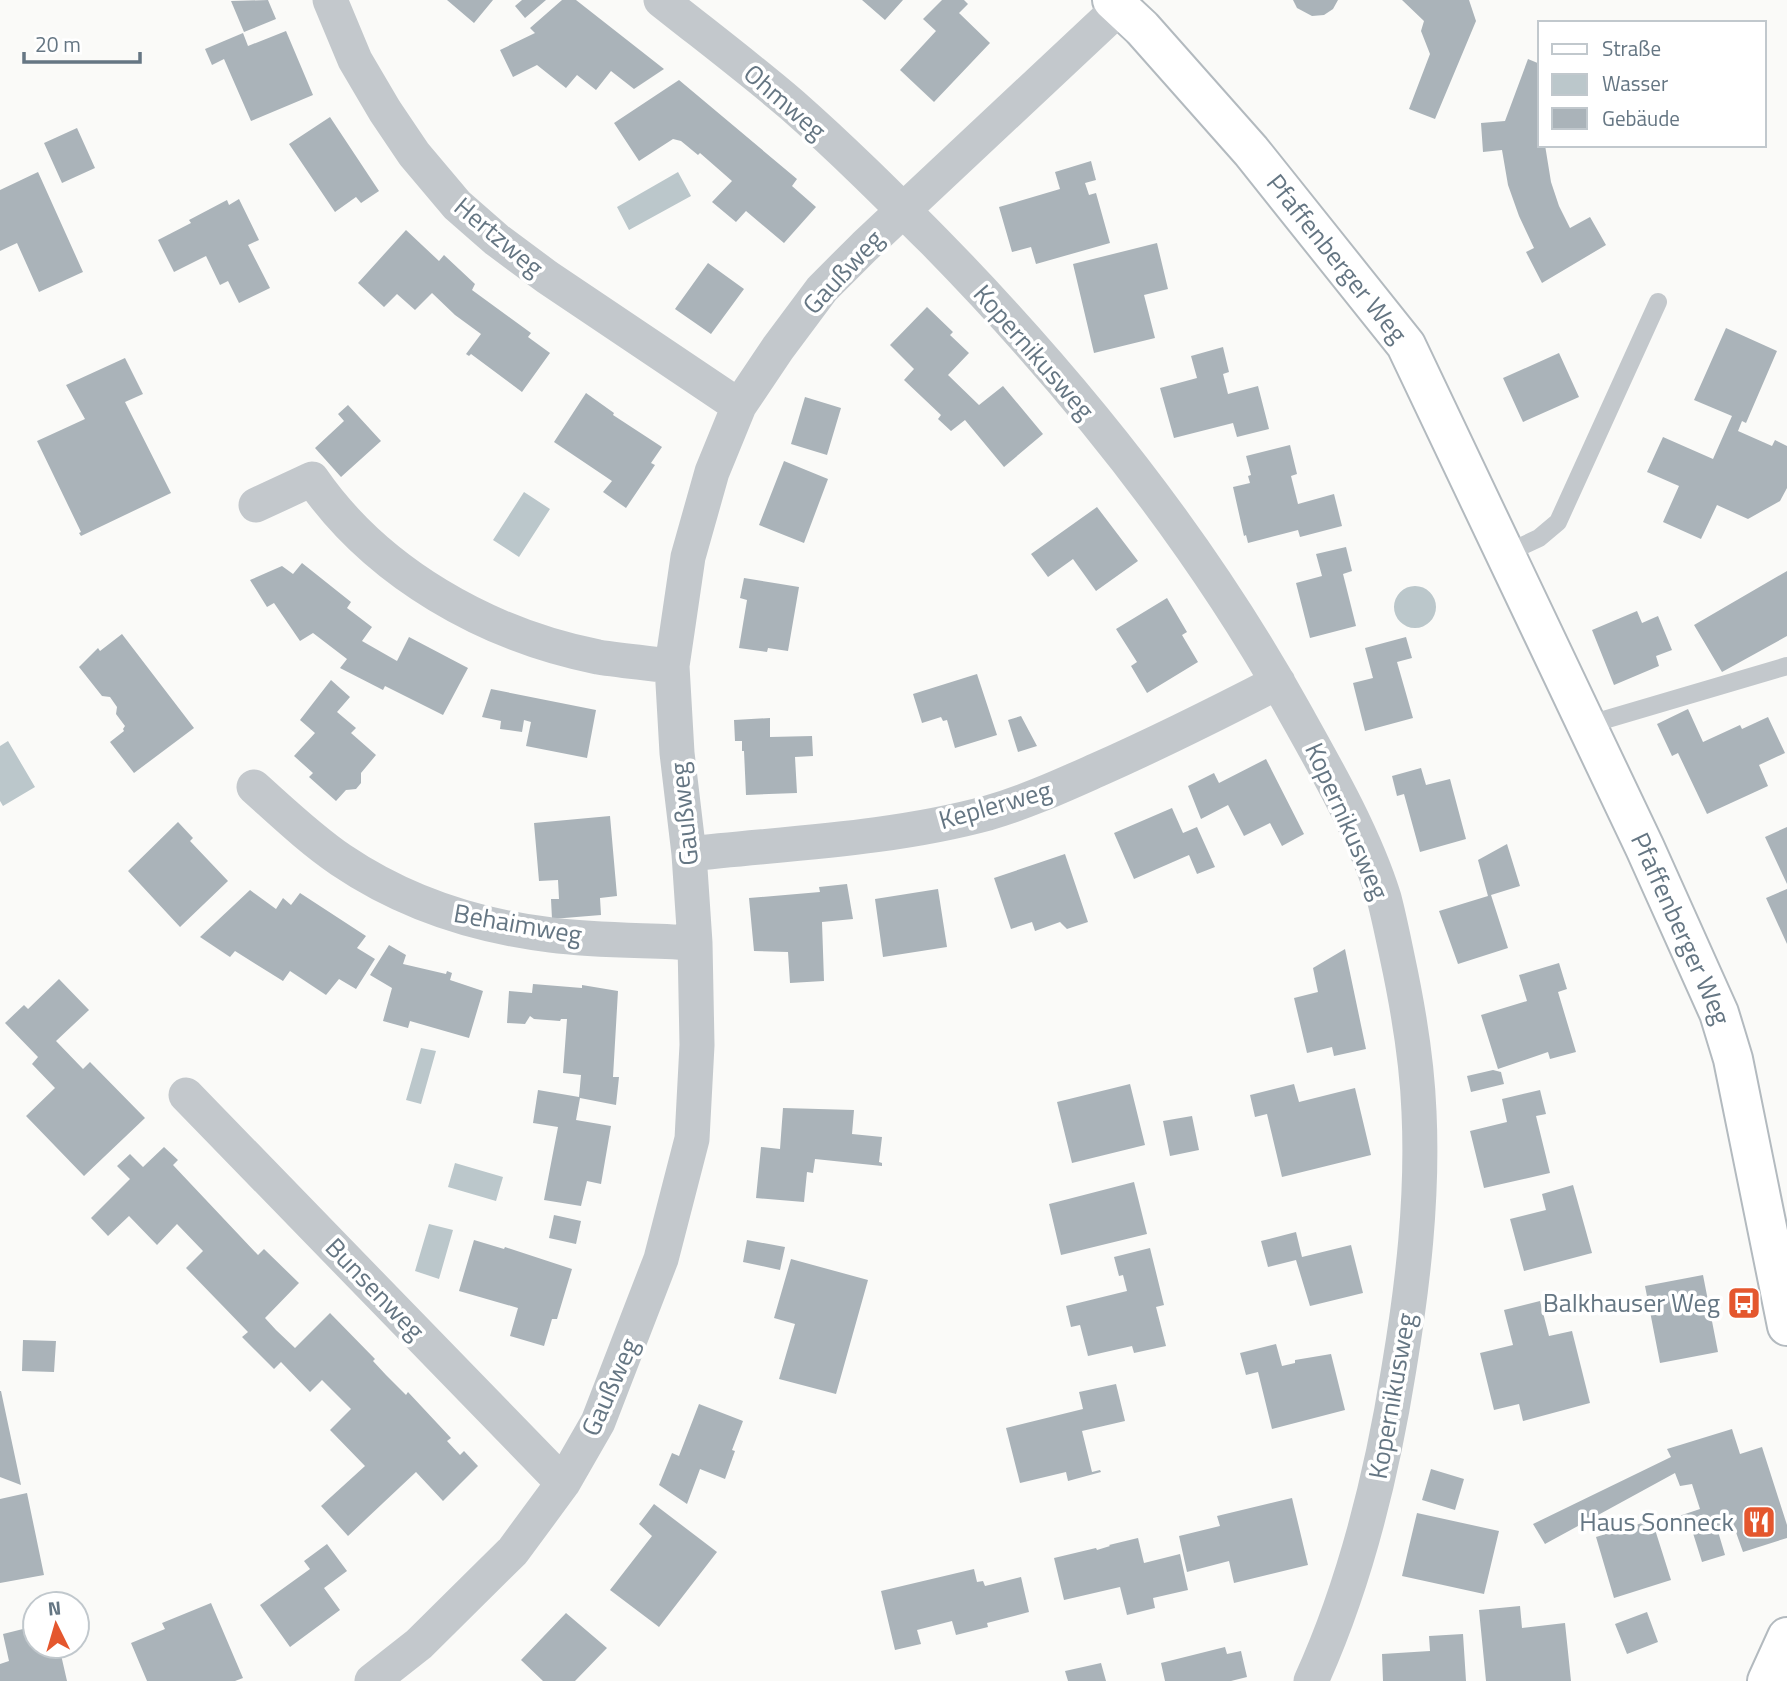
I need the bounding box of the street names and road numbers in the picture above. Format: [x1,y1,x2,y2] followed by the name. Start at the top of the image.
[735,54,835,149] street label: Ohmweg
[1257,165,1417,351] street label: Pfaffenberger Weg
[446,187,553,286] street label: Hertzweg
[793,220,892,323] street label: Gaußweg
[965,275,1104,428] street label: Kopernikusweg
[1295,736,1399,905] street label: Kopernikusweg
[659,760,708,868] street label: Gaußweg
[934,770,1056,839] street label: Keplerweg
[1621,826,1741,1029] street label: Pfaffenberger Weg
[451,893,585,954] street label: Behaimweg
[317,1229,434,1349] street label: Bunsenweg
[1358,1310,1425,1482] street label: Kopernikusweg
[571,1332,648,1442] street label: Gaußweg

